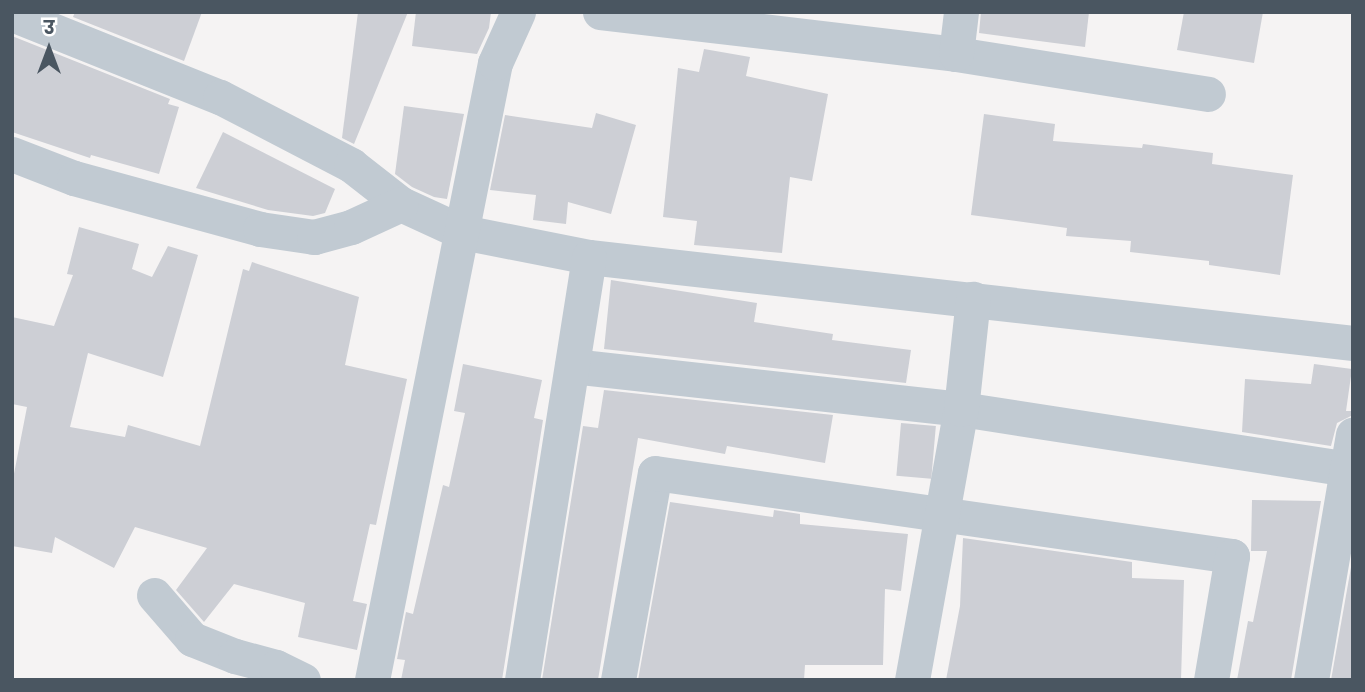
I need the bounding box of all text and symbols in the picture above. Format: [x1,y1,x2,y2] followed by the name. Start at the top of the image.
[14,14,84,84] north arrow
[44,14,54,41] text: उ

